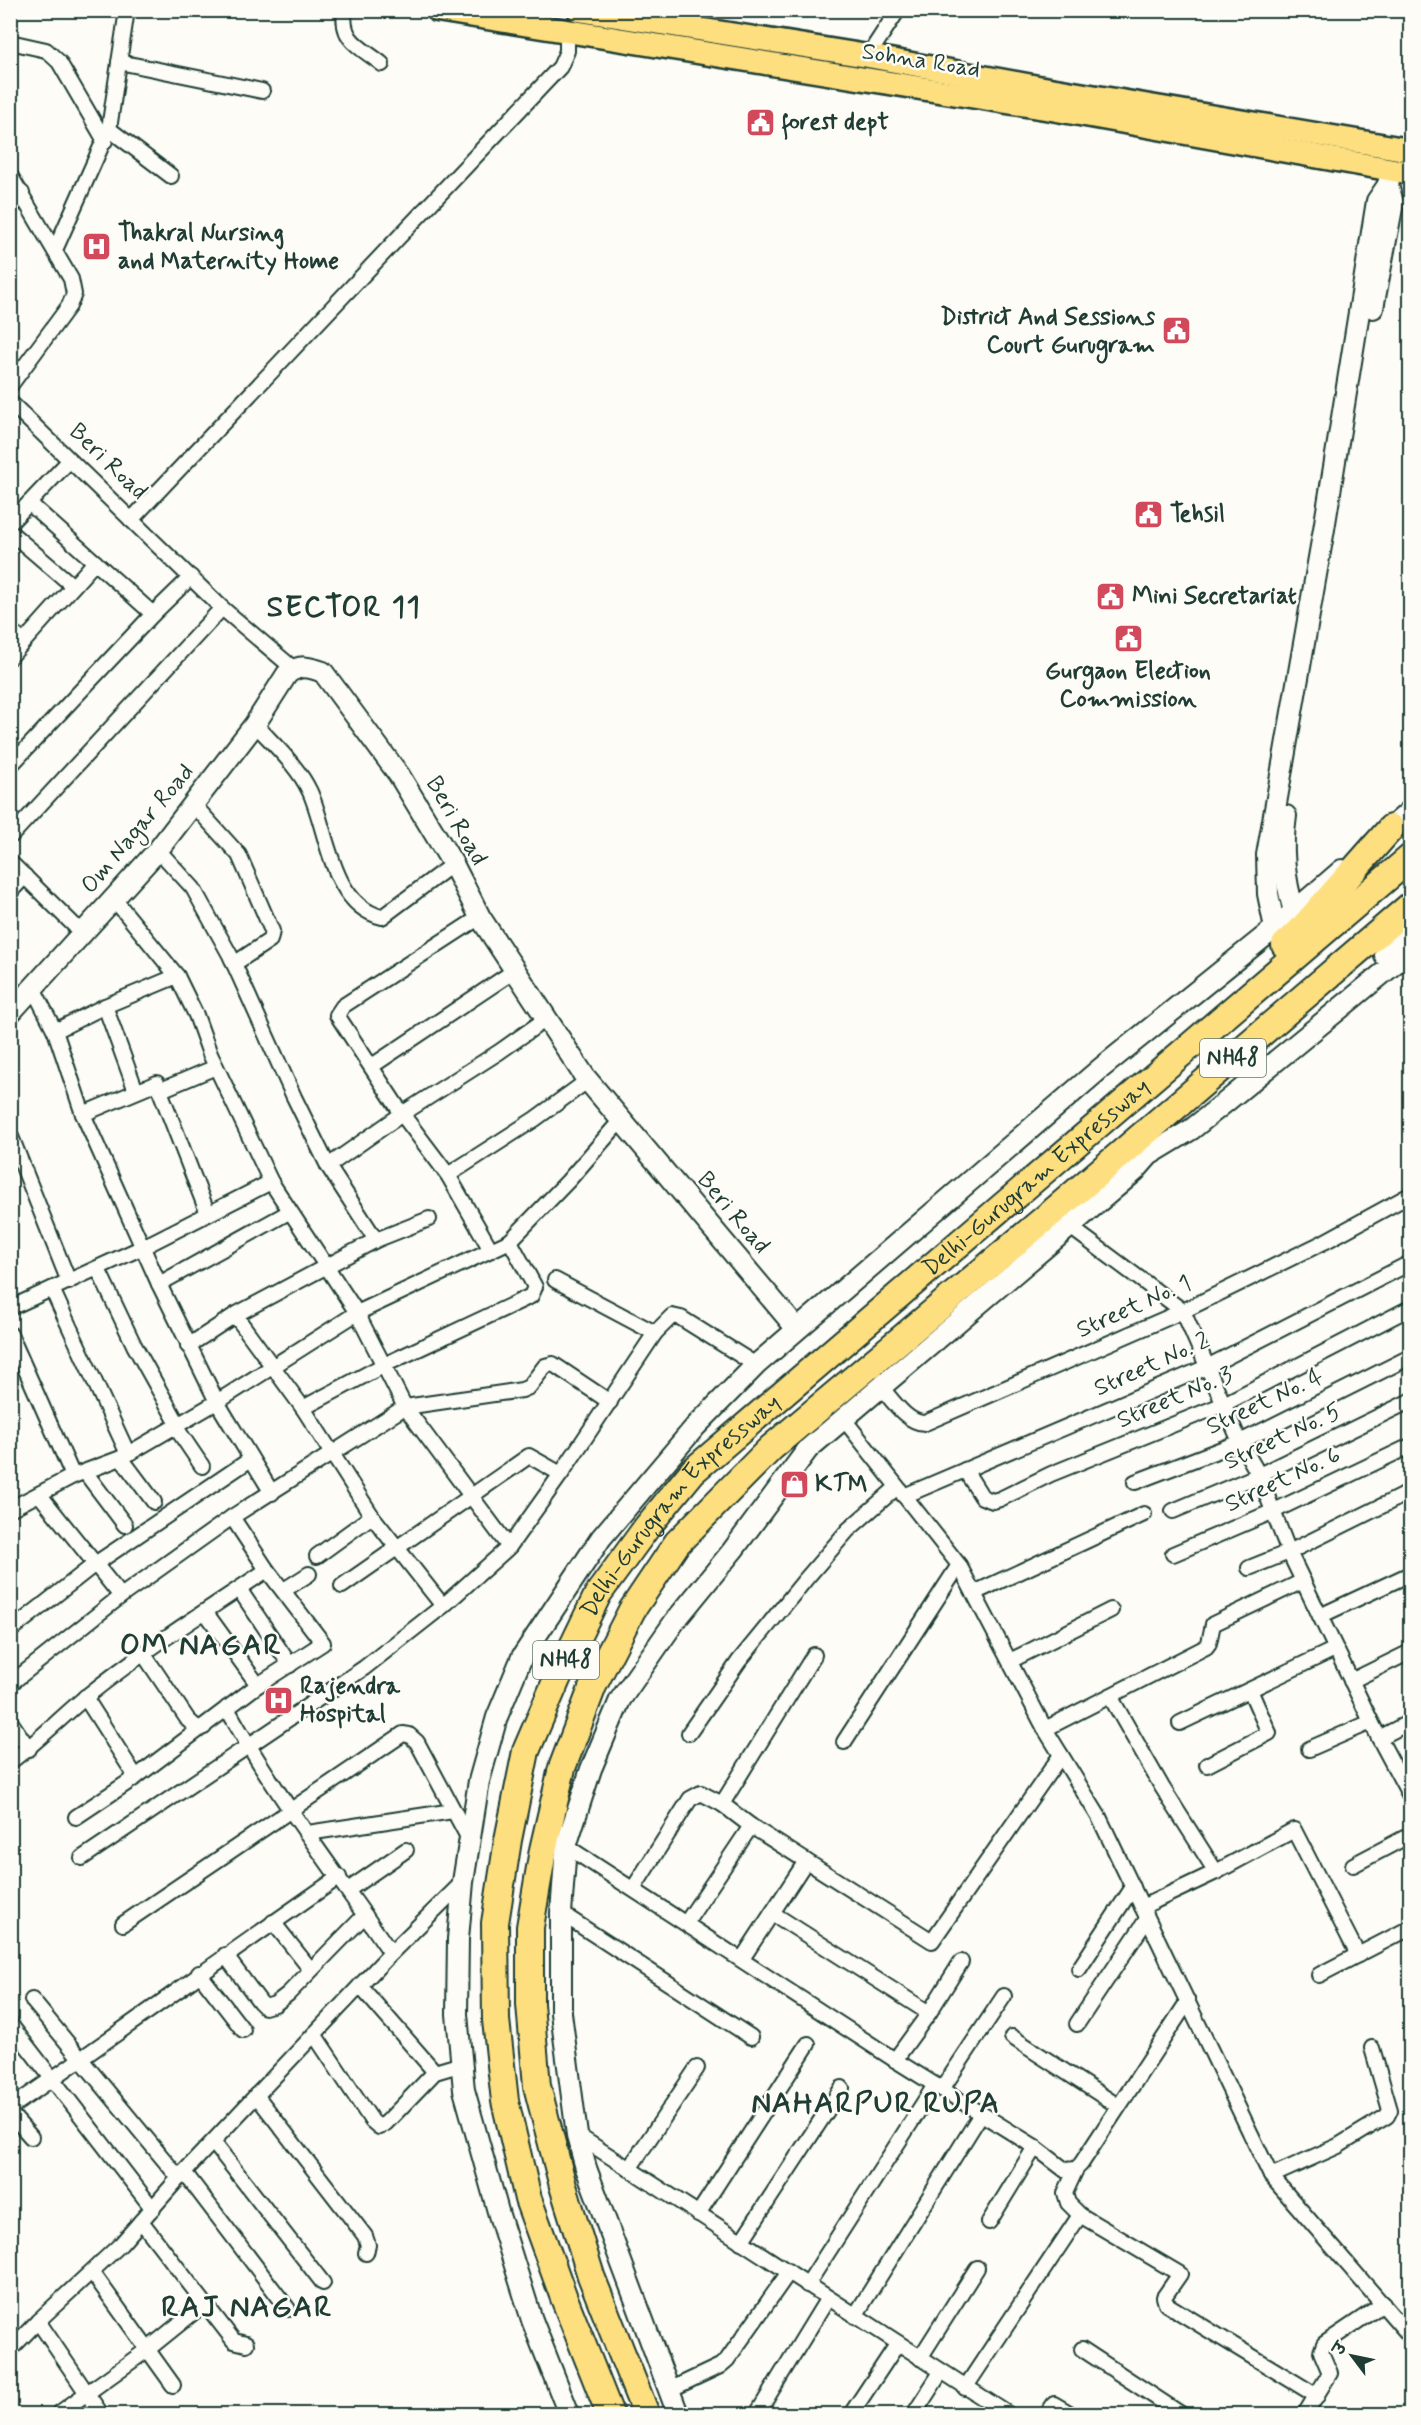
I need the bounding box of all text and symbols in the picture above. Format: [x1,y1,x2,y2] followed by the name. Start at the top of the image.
[860,36,982,86] street label: Sohna Road
[745,106,777,138] public building icon: forest dept
[781,107,889,140] place label: forest dept
[118,218,339,277] place label: Thakral Nursing and Maternity Home
[81,231,113,263] hospital icon: Thakral Nursing and Maternity Home
[940,302,1155,364] place label: District And Sessions Court Gurugram
[1160,315,1192,347] public building icon: District And Sessions Court Gurugram
[62,417,154,507] street label: Beri Road
[1133,498,1165,530] public building icon: Tehsil
[1170,499,1225,530] place label: Tehsil
[1095,580,1127,612] public building icon: Mini Secretariat
[1132,581,1297,612] place label: Mini Secretariat
[267,588,421,627] district label: SECTOR 11
[1112,622,1144,654] public building icon: Gurgaon Election Commission
[1045,656,1211,715] place label: Gurgaon Election Commission
[74,757,203,902] street label: Om Nagar Road
[418,771,494,871] street label: Beri Road
[1200,1039,1266,1077] road number: NH48
[916,1072,1157,1283] street label: Delhi-Gurugram Expressway
[690,1165,776,1261] street label: Beri Road
[1072,1268,1196,1346] street label: Street No. 1
[1089,1326,1215,1404] street label: Street No. 2
[1113,1360,1238,1436] street label: Street No. 3
[1201,1361,1329,1443] street label: Street No. 4
[574,1387,787,1622] street label: Delhi-Gurugram Expressway
[1219,1396,1347,1478] street label: Street No. 5
[1220,1440,1346,1520] street label: Street No. 6
[778,1468,810,1500] shop icon: KTM
[815,1469,868,1500] place label: KTM
[120,1626,282,1665] district label: OM NAGAR
[533,1641,599,1679] road number: NH48
[300,1671,401,1730] place label: Rajendra Hospital
[263,1684,295,1716] hospital icon: Rajendra Hospital
[751,2084,1001,2123] district label: NAHARPUR RUPA
[161,2288,333,2327] district label: RAJ NAGAR
[1322,2326,1382,2386] north arrow
[1328,2338,1353,2361] text: उ

